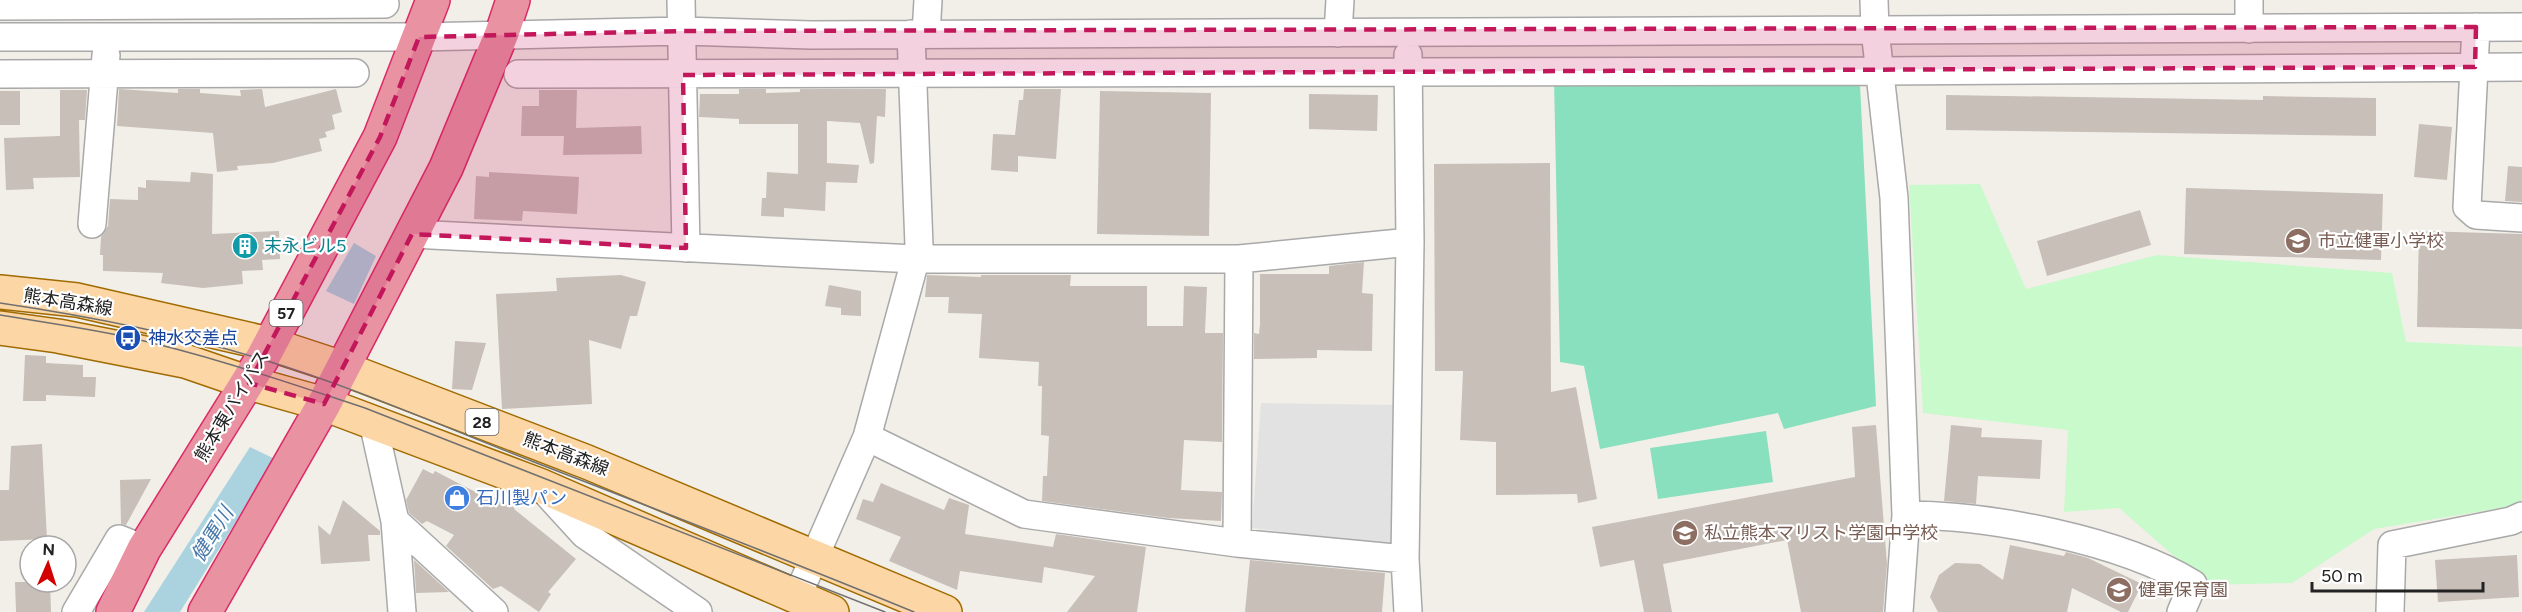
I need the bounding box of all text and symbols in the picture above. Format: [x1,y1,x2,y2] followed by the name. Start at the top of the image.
[2283,226,2313,256] school or university icon: 市立健軍小学校
[2318,230,2444,252] place label: 市立健軍小学校
[230,231,260,261] building icon: 末永ビル5
[264,235,346,257] place label: 末永ビル5
[22,284,114,320] street label: 熊本高森線
[270,300,302,326] road number: 57
[113,323,143,353] bus stop icon: 神水交差点
[148,327,238,349] place label: 神水交差点
[190,346,274,466] street label: 熊本東バイパス
[466,409,498,435] road number: 28
[520,428,612,480] street label: 熊本高森線
[442,483,472,513] shop icon: 石川製パン
[476,487,567,509] place label: 石川製パン
[186,501,239,566] water label: 健軍川
[1670,518,1700,548] school or university icon: 私立熊本マリスト学園中学校
[1704,522,1938,544] place label: 私立熊本マリスト学園中学校
[18,534,78,594] north arrow
[42,540,55,559] text: N
[2312,555,2483,593] scale bar
[2321,565,2363,587] text: 50 m
[2104,575,2134,605] school or university icon: 健軍保育園
[2138,579,2228,601] place label: 健軍保育園

